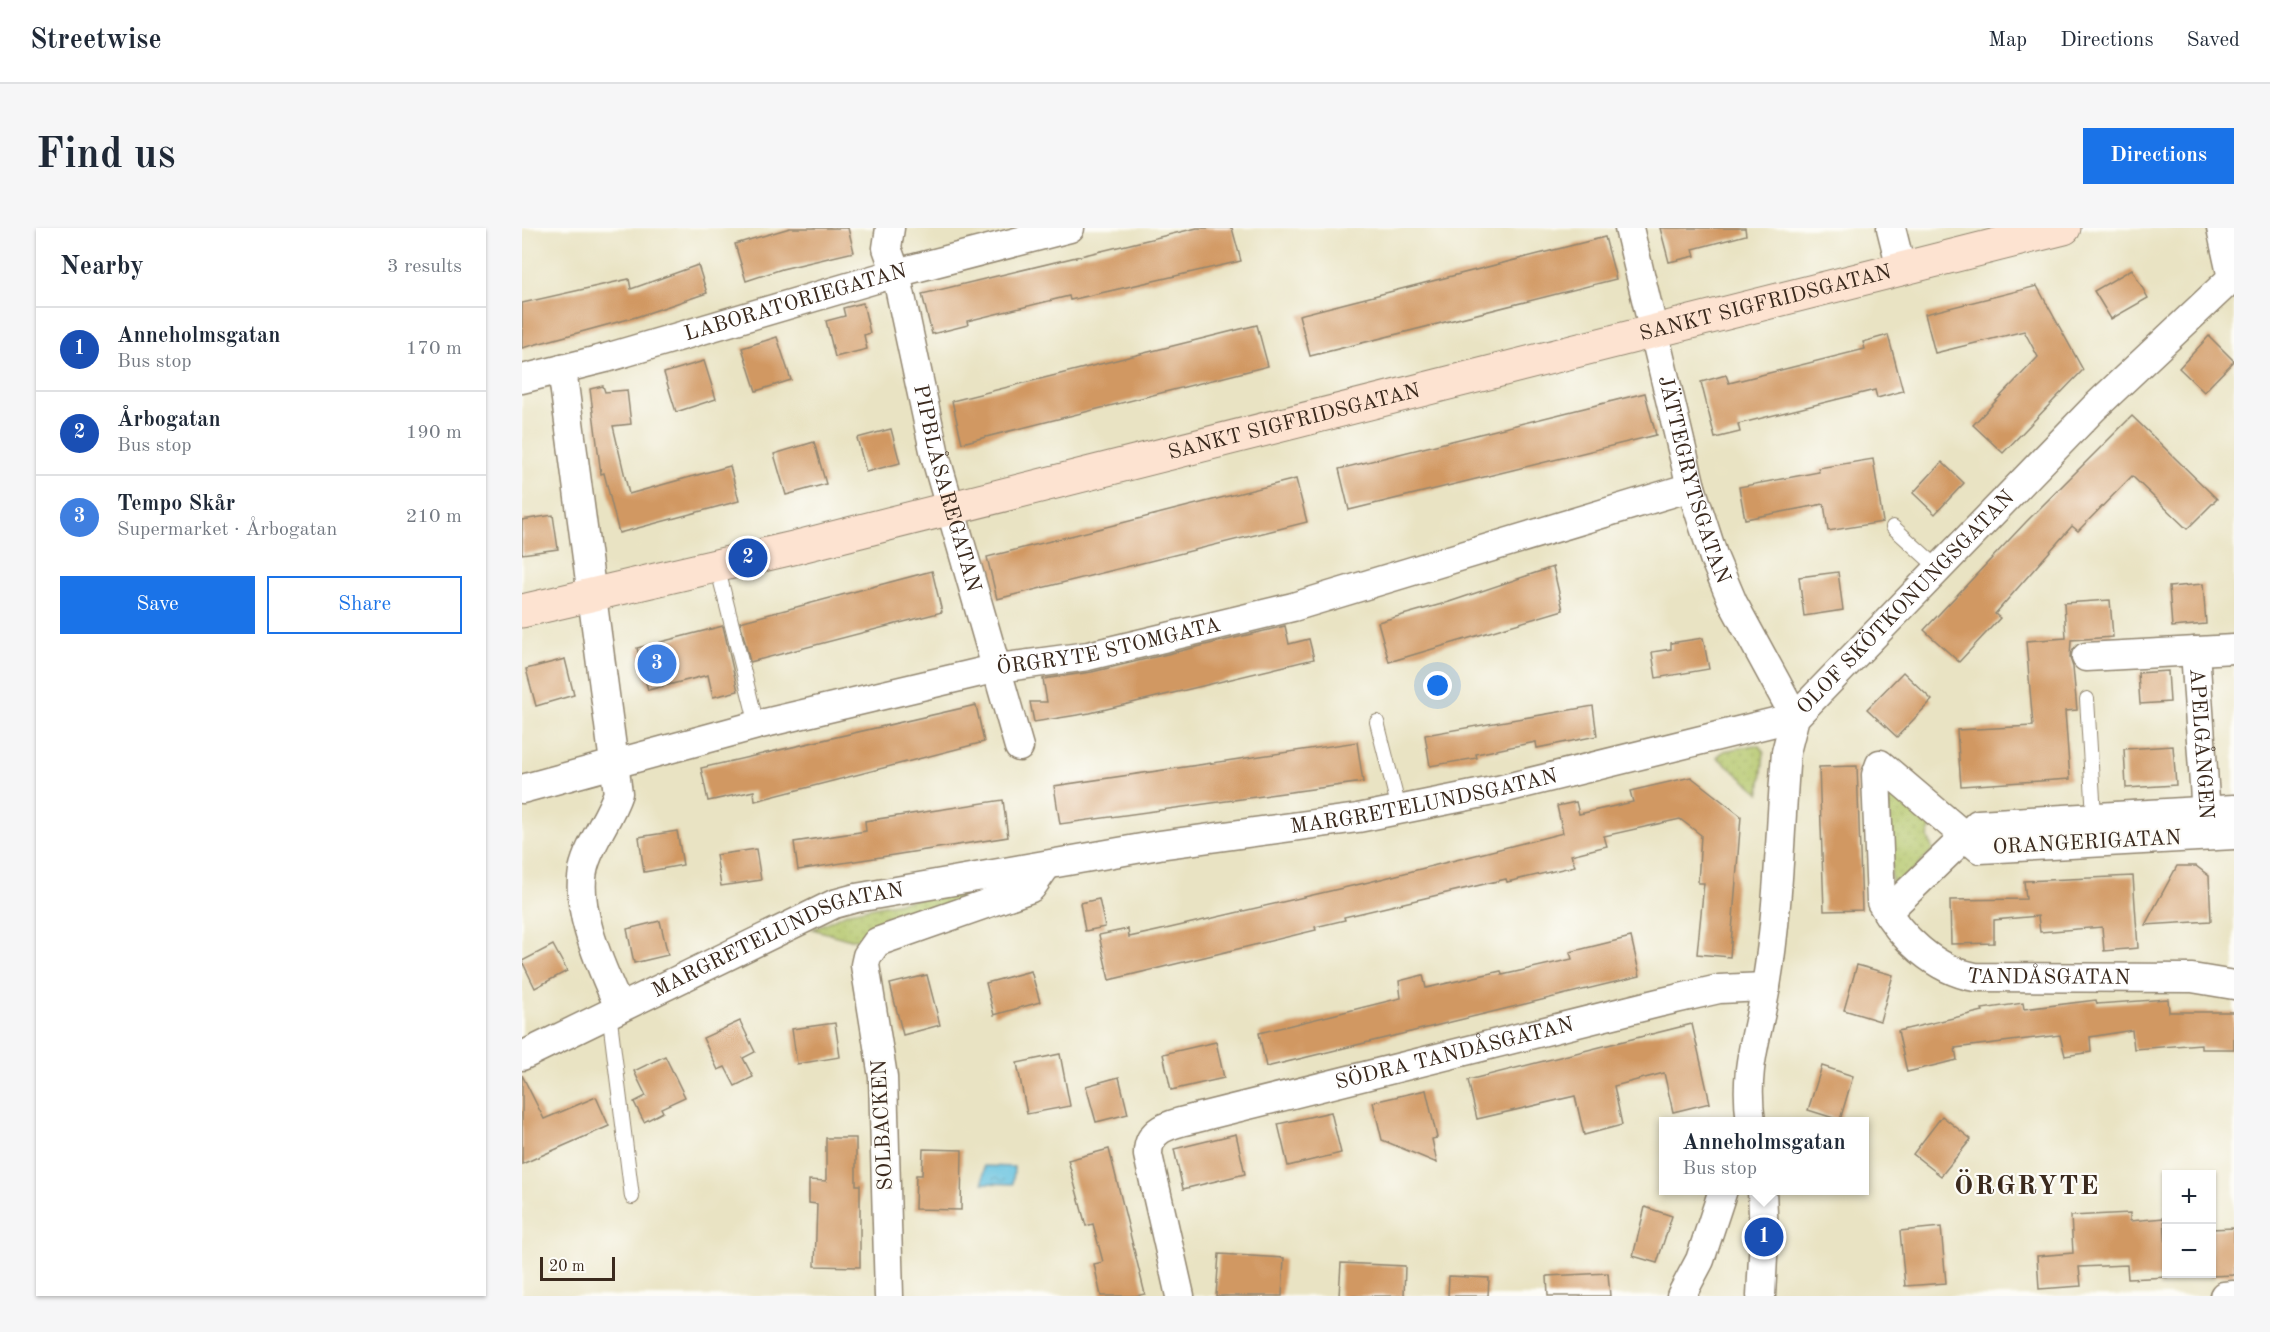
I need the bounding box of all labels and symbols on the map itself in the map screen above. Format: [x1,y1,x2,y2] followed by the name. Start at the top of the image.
[682,260,909,345] street label: LABORATORIEGATAN
[1637,261,1894,345] street label: SANKT SIGFRIDSGATAN
[1654,374,1734,587] street label: JÄTTEGRYTSGATAN
[1166,380,1422,464] street label: SANKT SIGFRIDSGATAN
[910,383,984,594] street label: PIPBLÅSAREGATAN
[1793,487,2018,718] street label: OLOF SKÖTKONUNGSGATAN
[728,536,768,580] pin: 2
[995,614,1223,679] street label: ÖRGRYTE STOMGATA
[638,642,676,686] pin: 3
[2186,668,2218,820] street label: APELGÅNGEN
[1423,671,1452,700] your location
[1289,765,1560,838] street label: MARGRETELUNDSGATAN
[1992,828,2182,858] street label: ORANGERIGATAN
[649,879,905,1001] street label: MARGRETELUNDSGATAN
[1965,962,2130,988] street label: TANDÅSGATAN
[1333,1014,1576,1093] street label: SÖDRA TANDÅSGATAN
[869,1059,897,1191] street label: SOLBACKEN
[1954,1169,2100,1200] district label: ÖRGRYTE
[1744,1214,1784,1260] pin: 1
[540,1254,615,1282] scale bar

